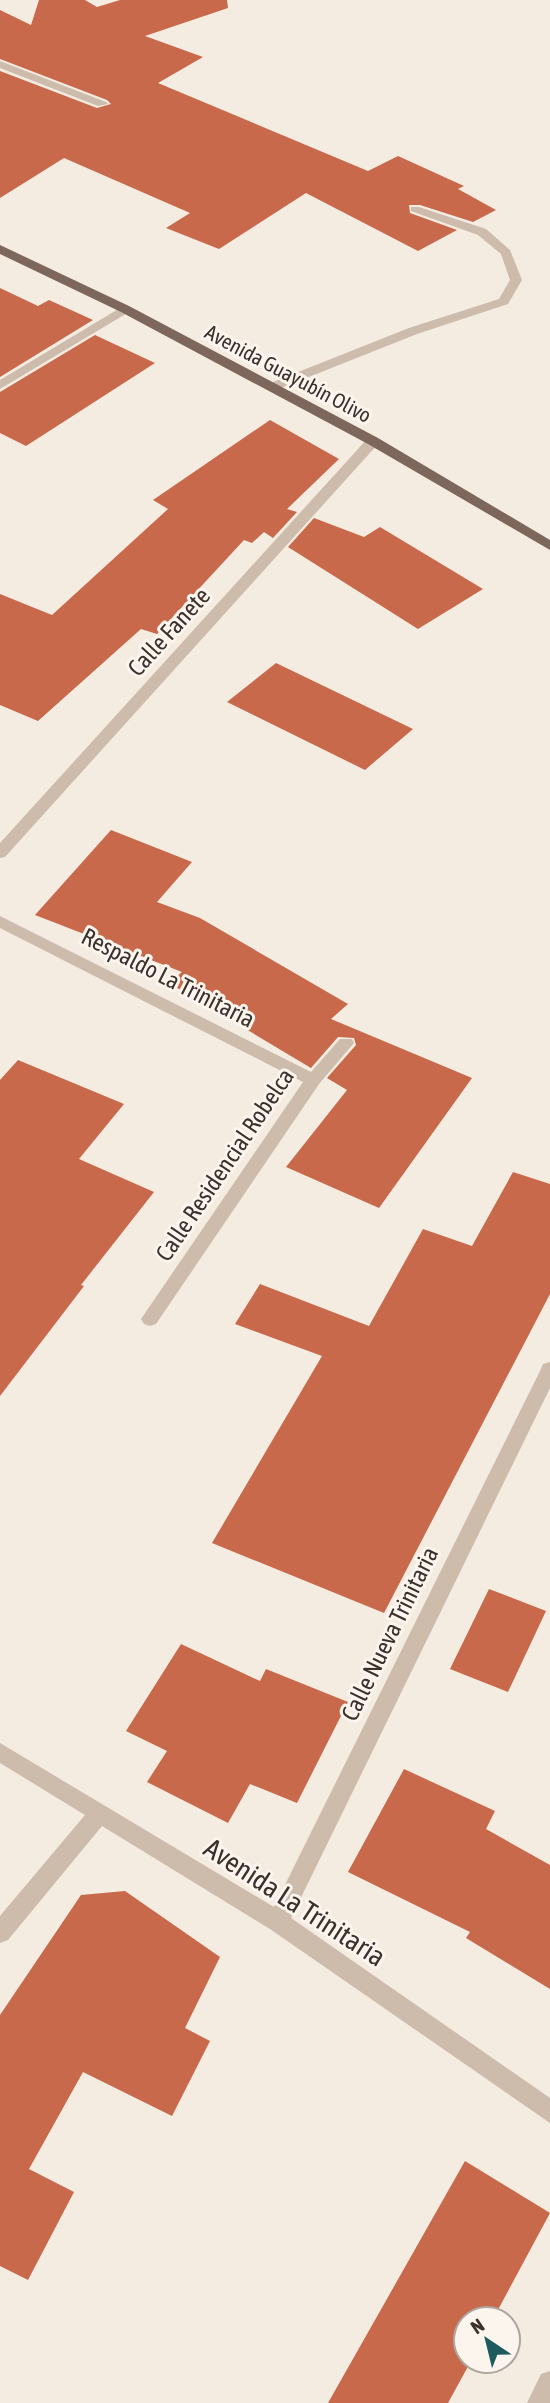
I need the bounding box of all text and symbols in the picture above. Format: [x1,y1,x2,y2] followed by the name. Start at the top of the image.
[201,319,376,427] street label: Avenida Guayubín Olivo
[122,582,215,681] street label: Calle Fanete
[77,922,259,1033] street label: Respaldo La Trinitaria
[150,1063,299,1266] street label: Calle Residencial Robelca
[336,1543,443,1725] street label: Calle Nueva Trinitaria
[198,1831,392,1973] street label: Avenida La Trinitaria
[452,2305,522,2375] north arrow
[466,2314,488,2338] text: N

